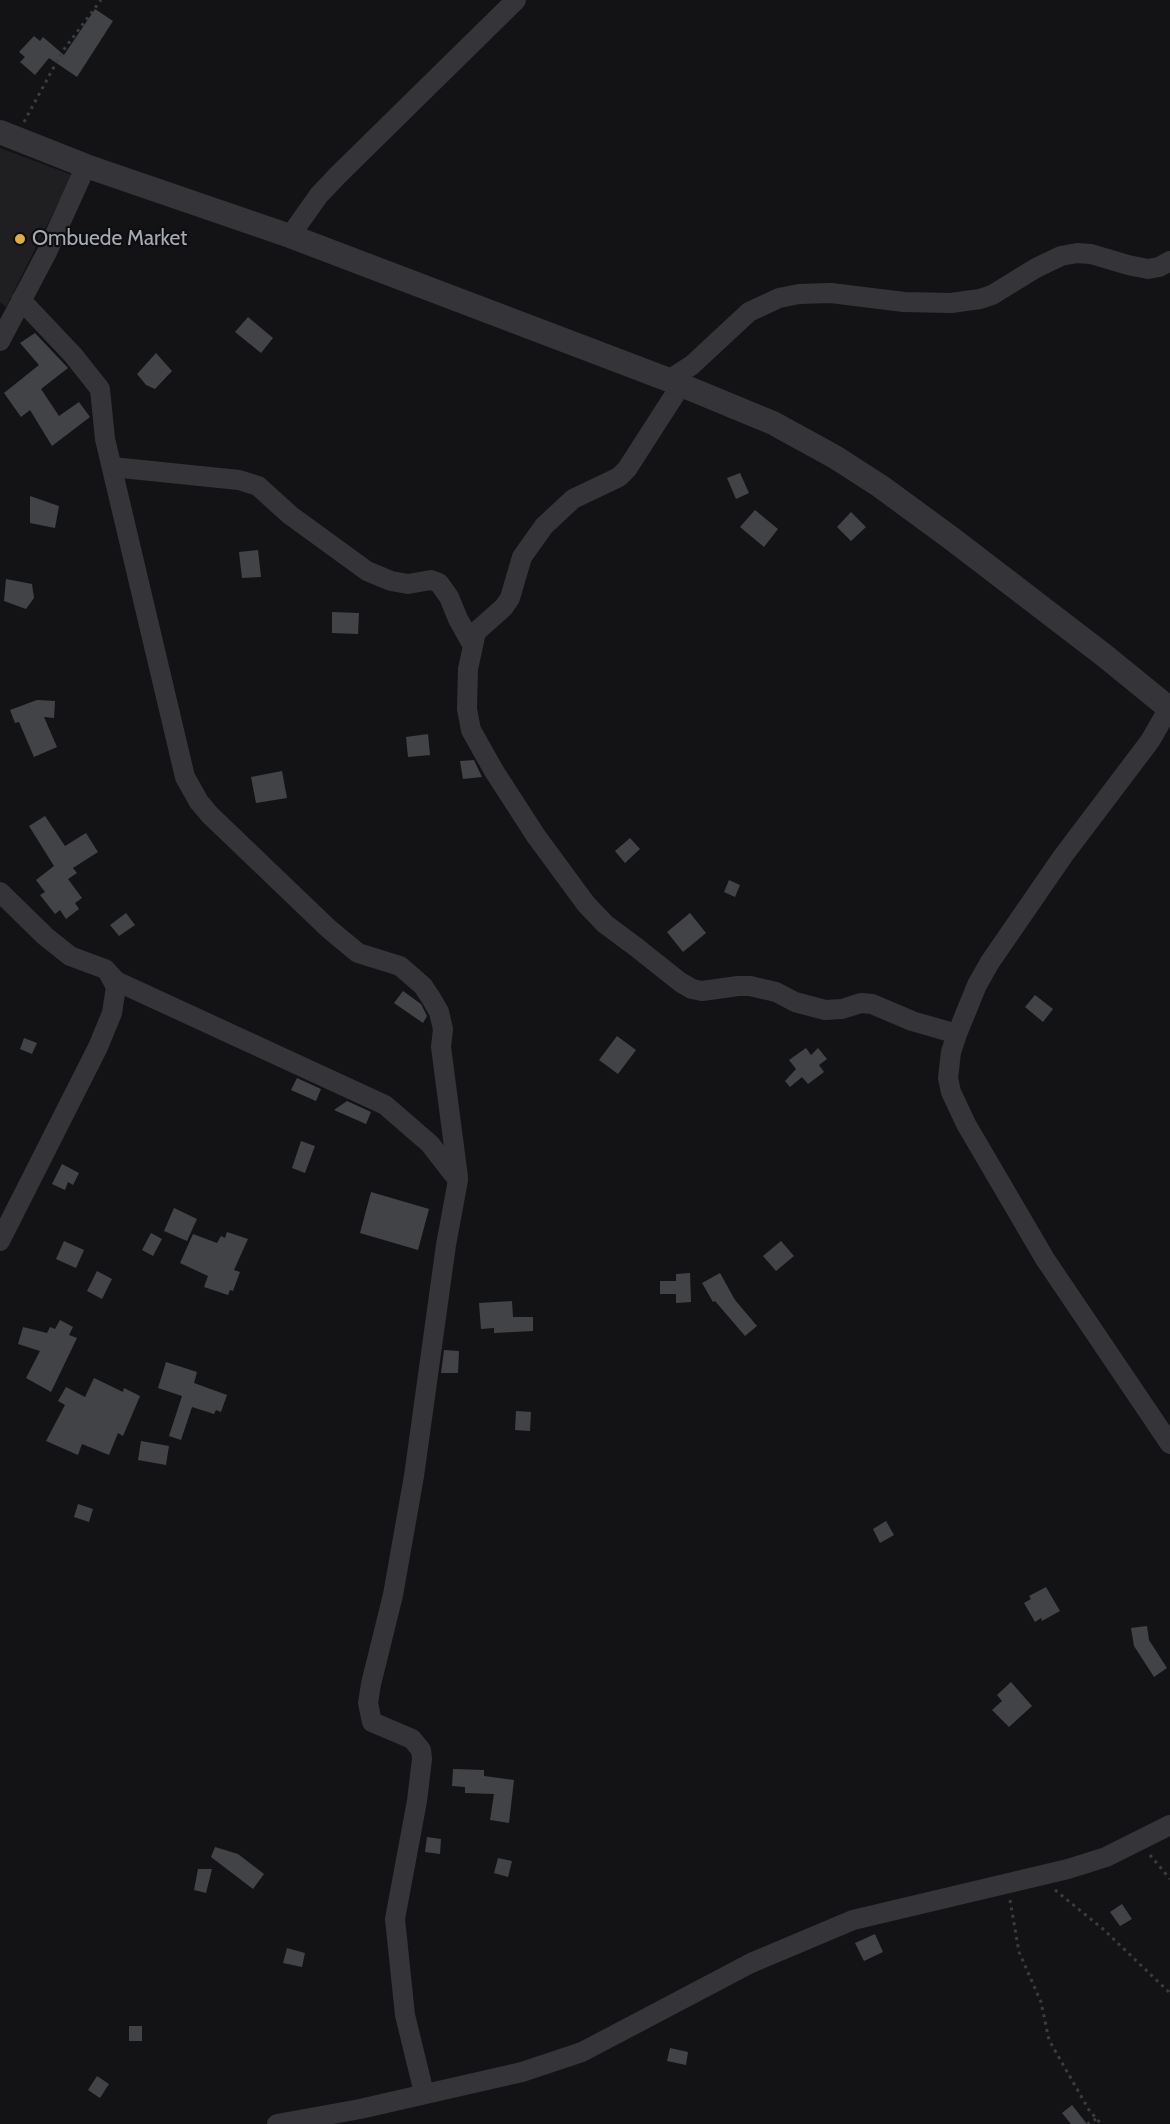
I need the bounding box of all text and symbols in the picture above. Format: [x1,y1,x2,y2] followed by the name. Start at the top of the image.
[32,226,187,252] place label: Ombuede Market
[13,232,27,246] marker: Ombuede Market

